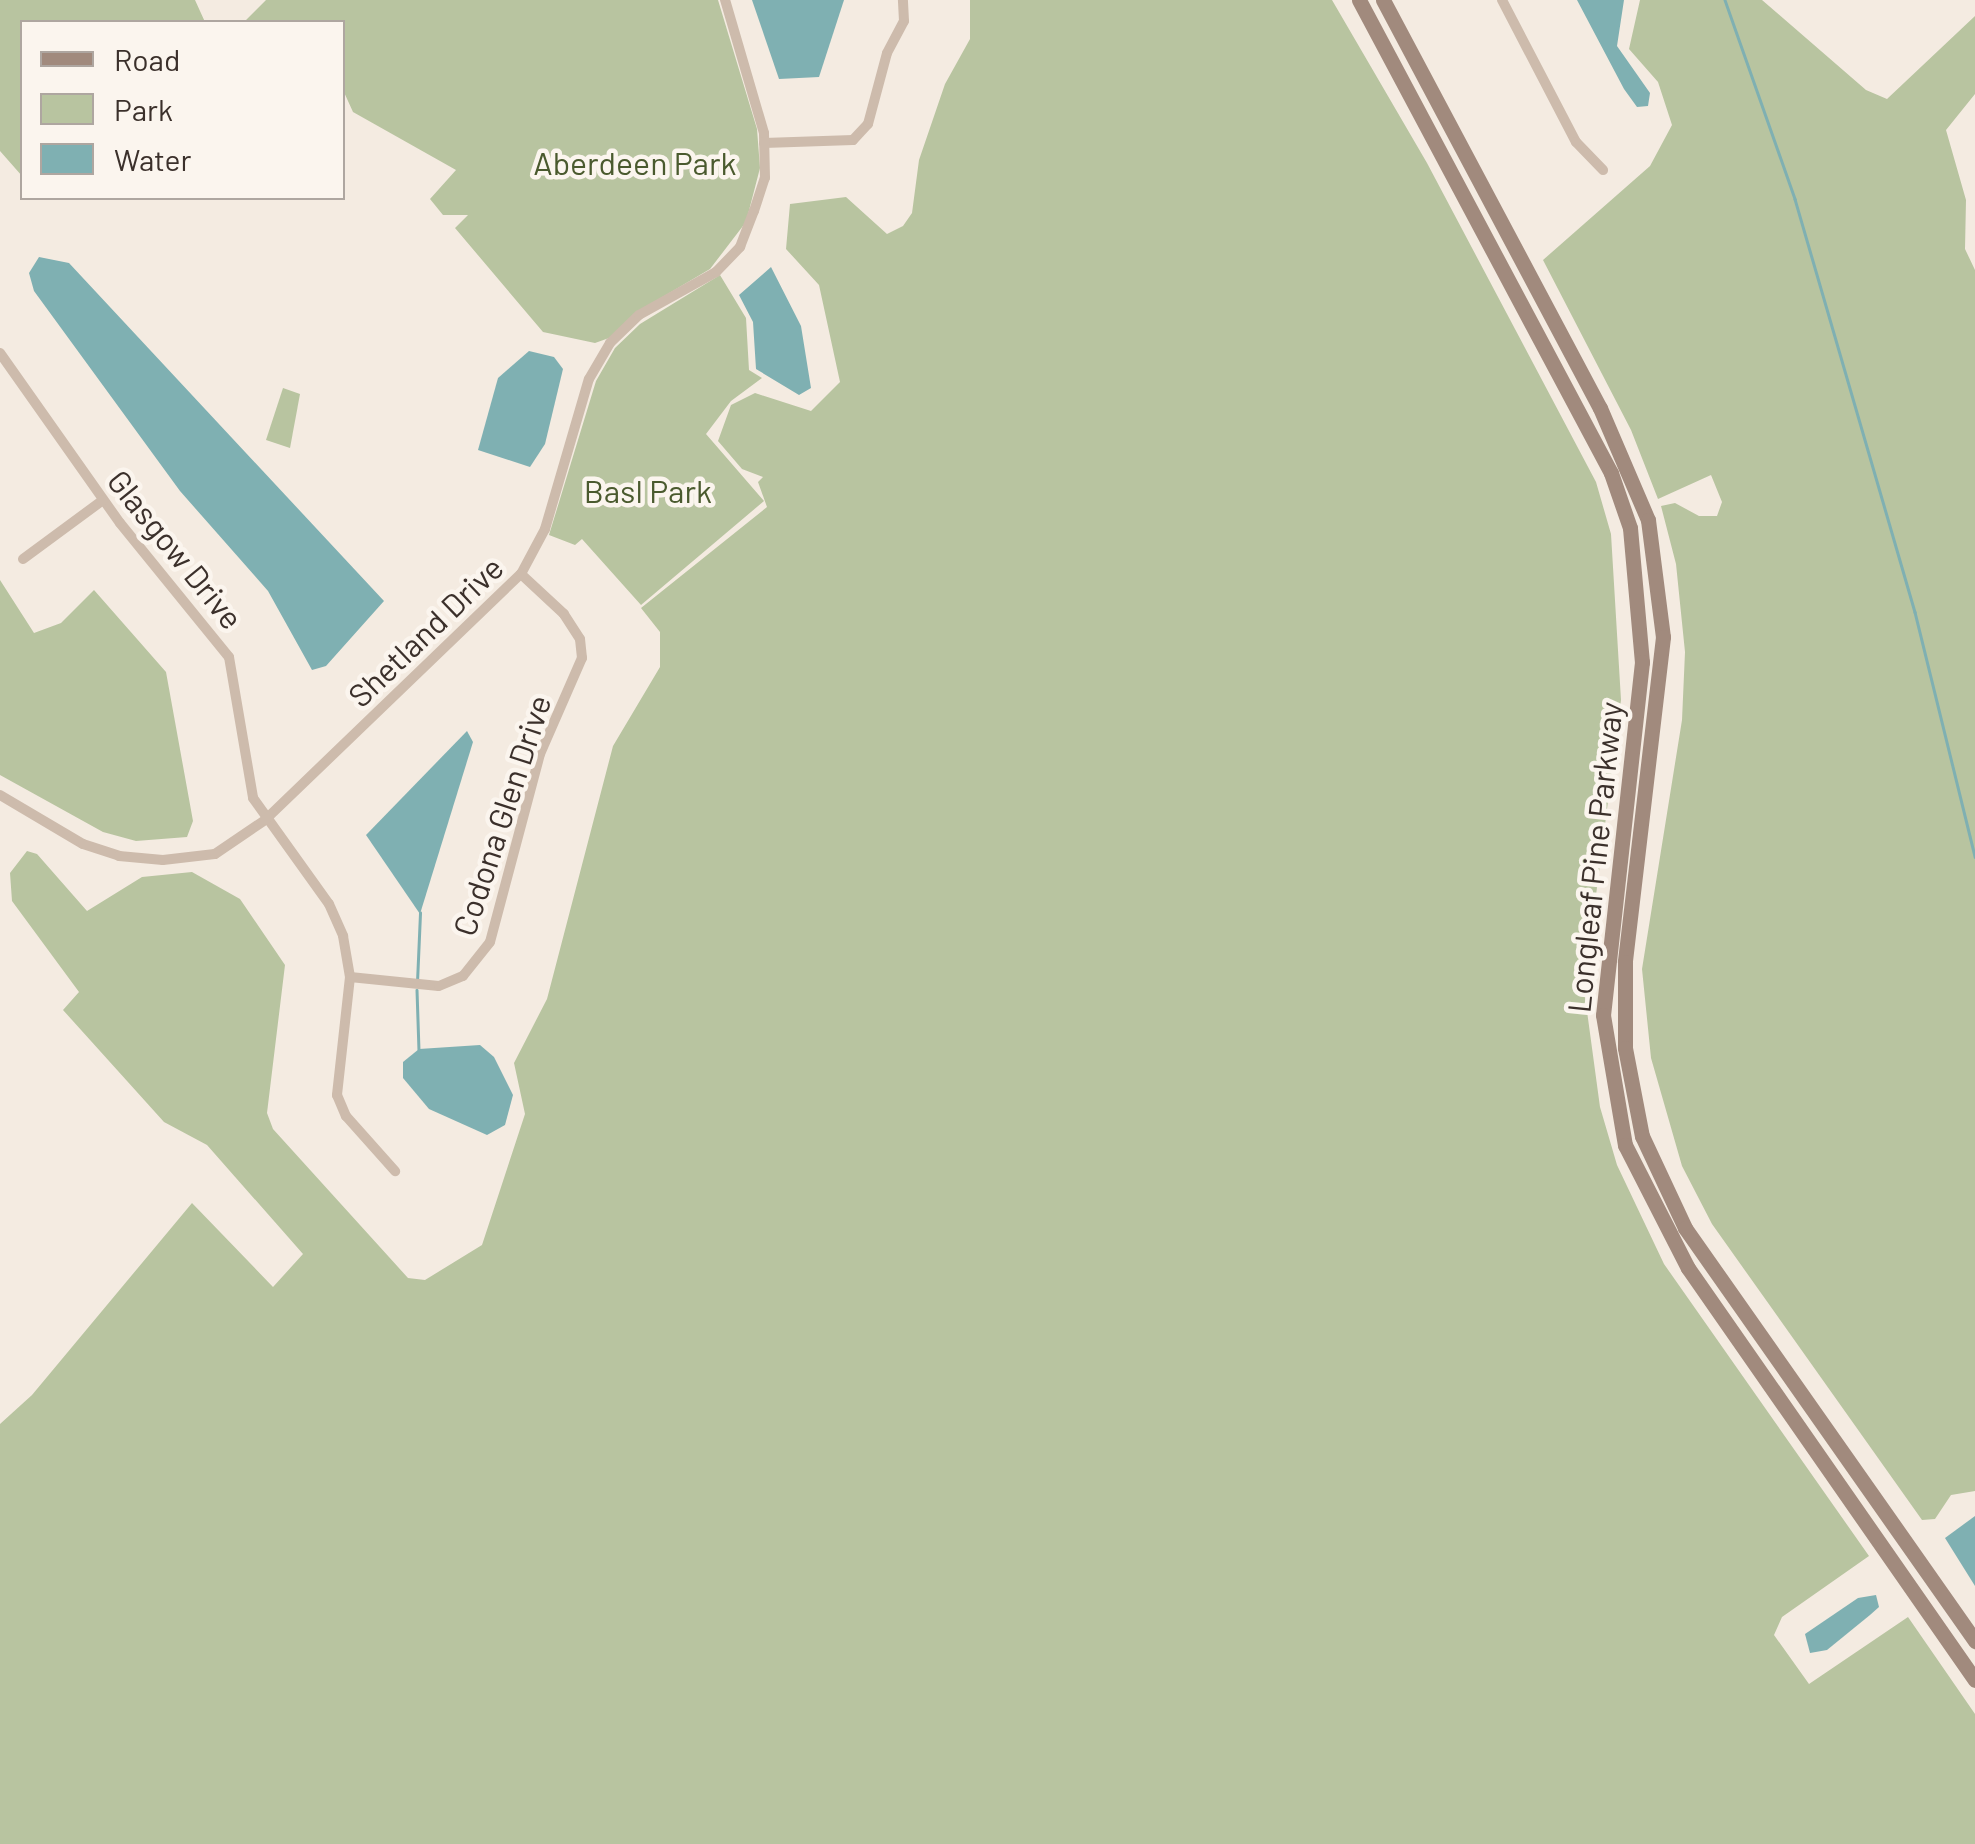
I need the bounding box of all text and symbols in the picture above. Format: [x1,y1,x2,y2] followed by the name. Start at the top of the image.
[20,20,345,200] legend
[114,41,180,77] text: Road
[114,91,173,127] text: Park
[114,141,192,177] text: Water
[533,143,737,181] park label: Aberdeen Park
[100,462,252,636] street label: Glasgow Drive
[584,471,712,509] park label: Basl Park
[340,548,510,714] street label: Shetland Drive
[444,690,558,940] street label: Codona Glen Drive
[1559,700,1629,1014] street label: Longleaf Pine Parkway

